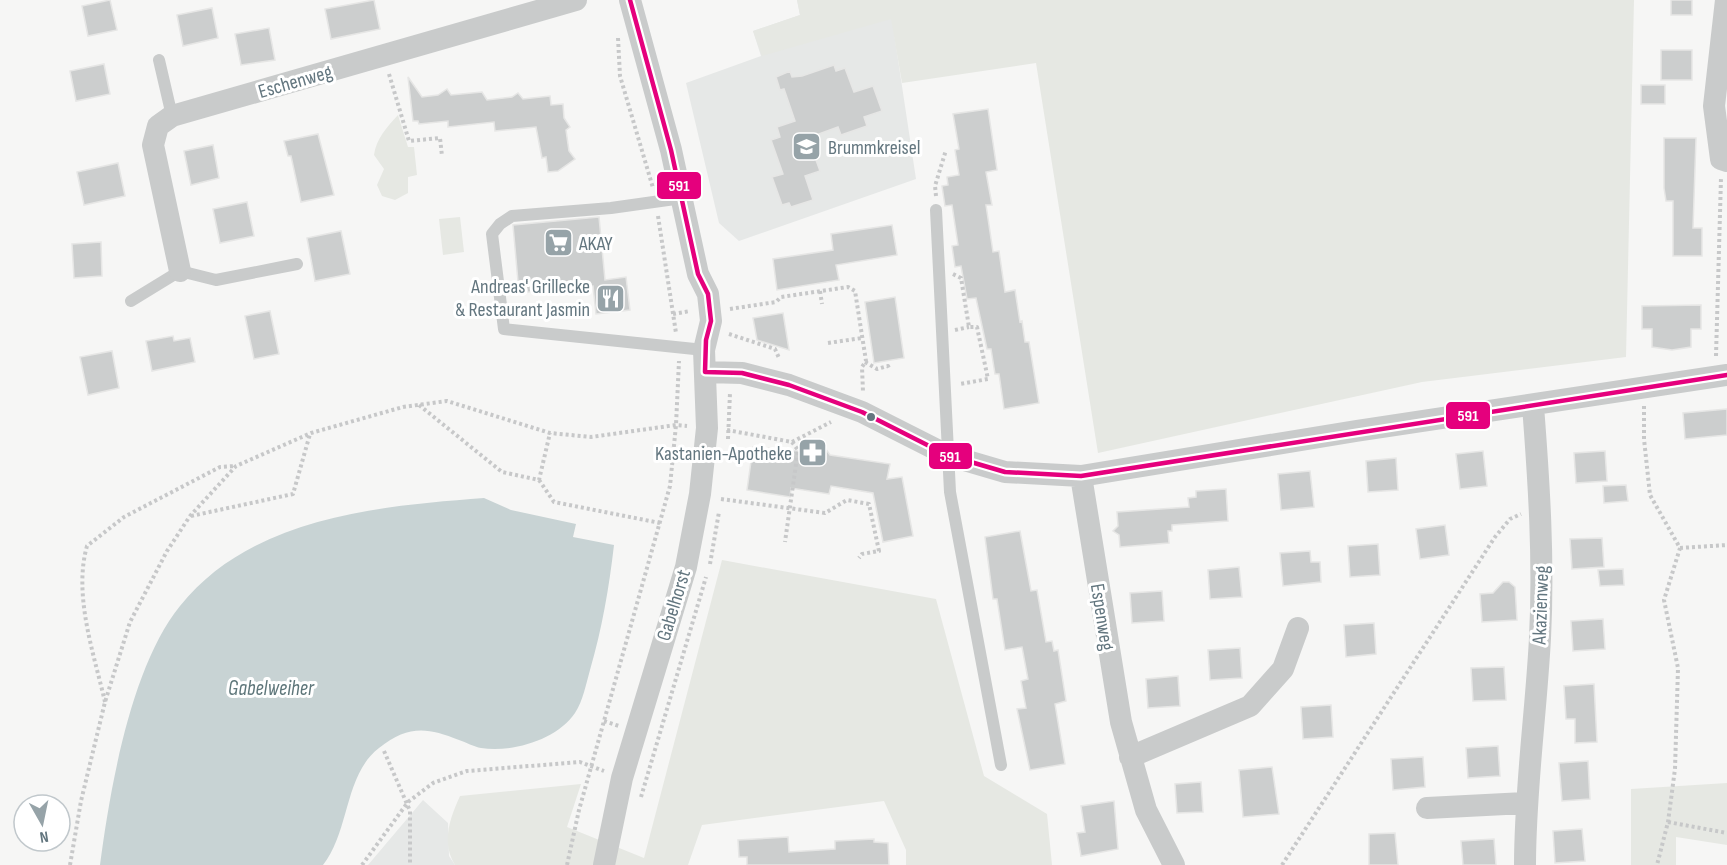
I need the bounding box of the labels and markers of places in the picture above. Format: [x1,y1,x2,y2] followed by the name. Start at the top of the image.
[791,131,823,163] school or university icon: Brummkreisel
[828,136,920,160] place label: Brummkreisel
[542,227,574,259] supermarket icon: AKAY
[578,232,613,256] place label: AKAY
[455,275,590,322] place label: Andreas' Grillecke & Restaurant Jasmin
[595,282,627,314] restaurant icon: Andreas' Grillecke & Restaurant Jasmin
[865,411,877,423] unlabelled marker
[797,437,829,469] pharmacy icon: Kastanien-Apotheke
[655,442,792,466] place label: Kastanien-Apotheke

